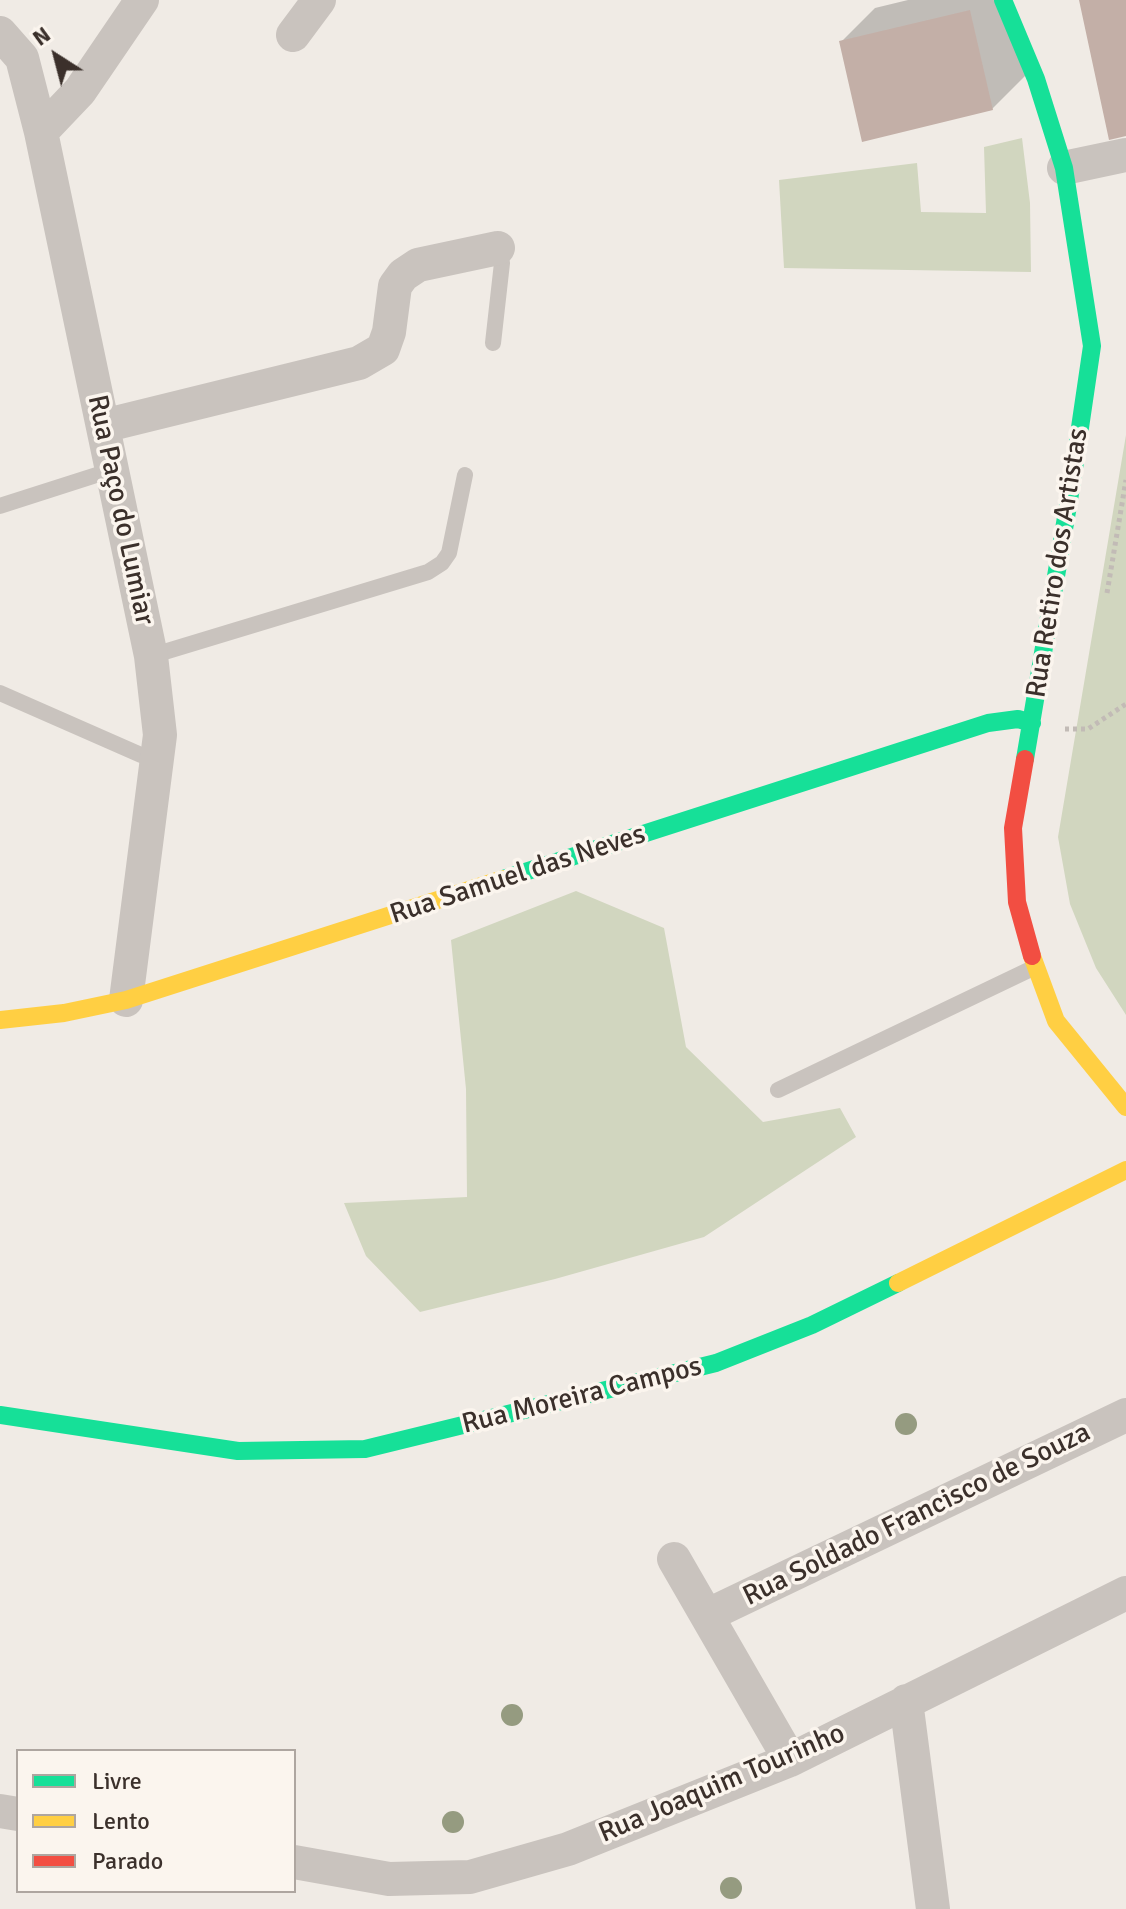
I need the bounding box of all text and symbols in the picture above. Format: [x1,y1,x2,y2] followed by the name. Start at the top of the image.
[16,16,96,96] north arrow
[27,21,56,52] text: N
[79,392,161,628] street label: Rua Paço do Lumiar
[1020,426,1096,700] street label: Rua Retiro dos Artistas
[386,818,650,932] street label: Rua Samuel das Neves
[459,1350,705,1442] street label: Rua Moreira Campos
[738,1416,1096,1614] street label: Rua Soldado Francisco de Souza
[594,1717,850,1851] street label: Rua Joaquim Tourinho
[16,1749,296,1893] legend
[92,1766,142,1796] text: Livre
[92,1806,150,1836] text: Lento
[92,1846,163,1876] text: Parado

